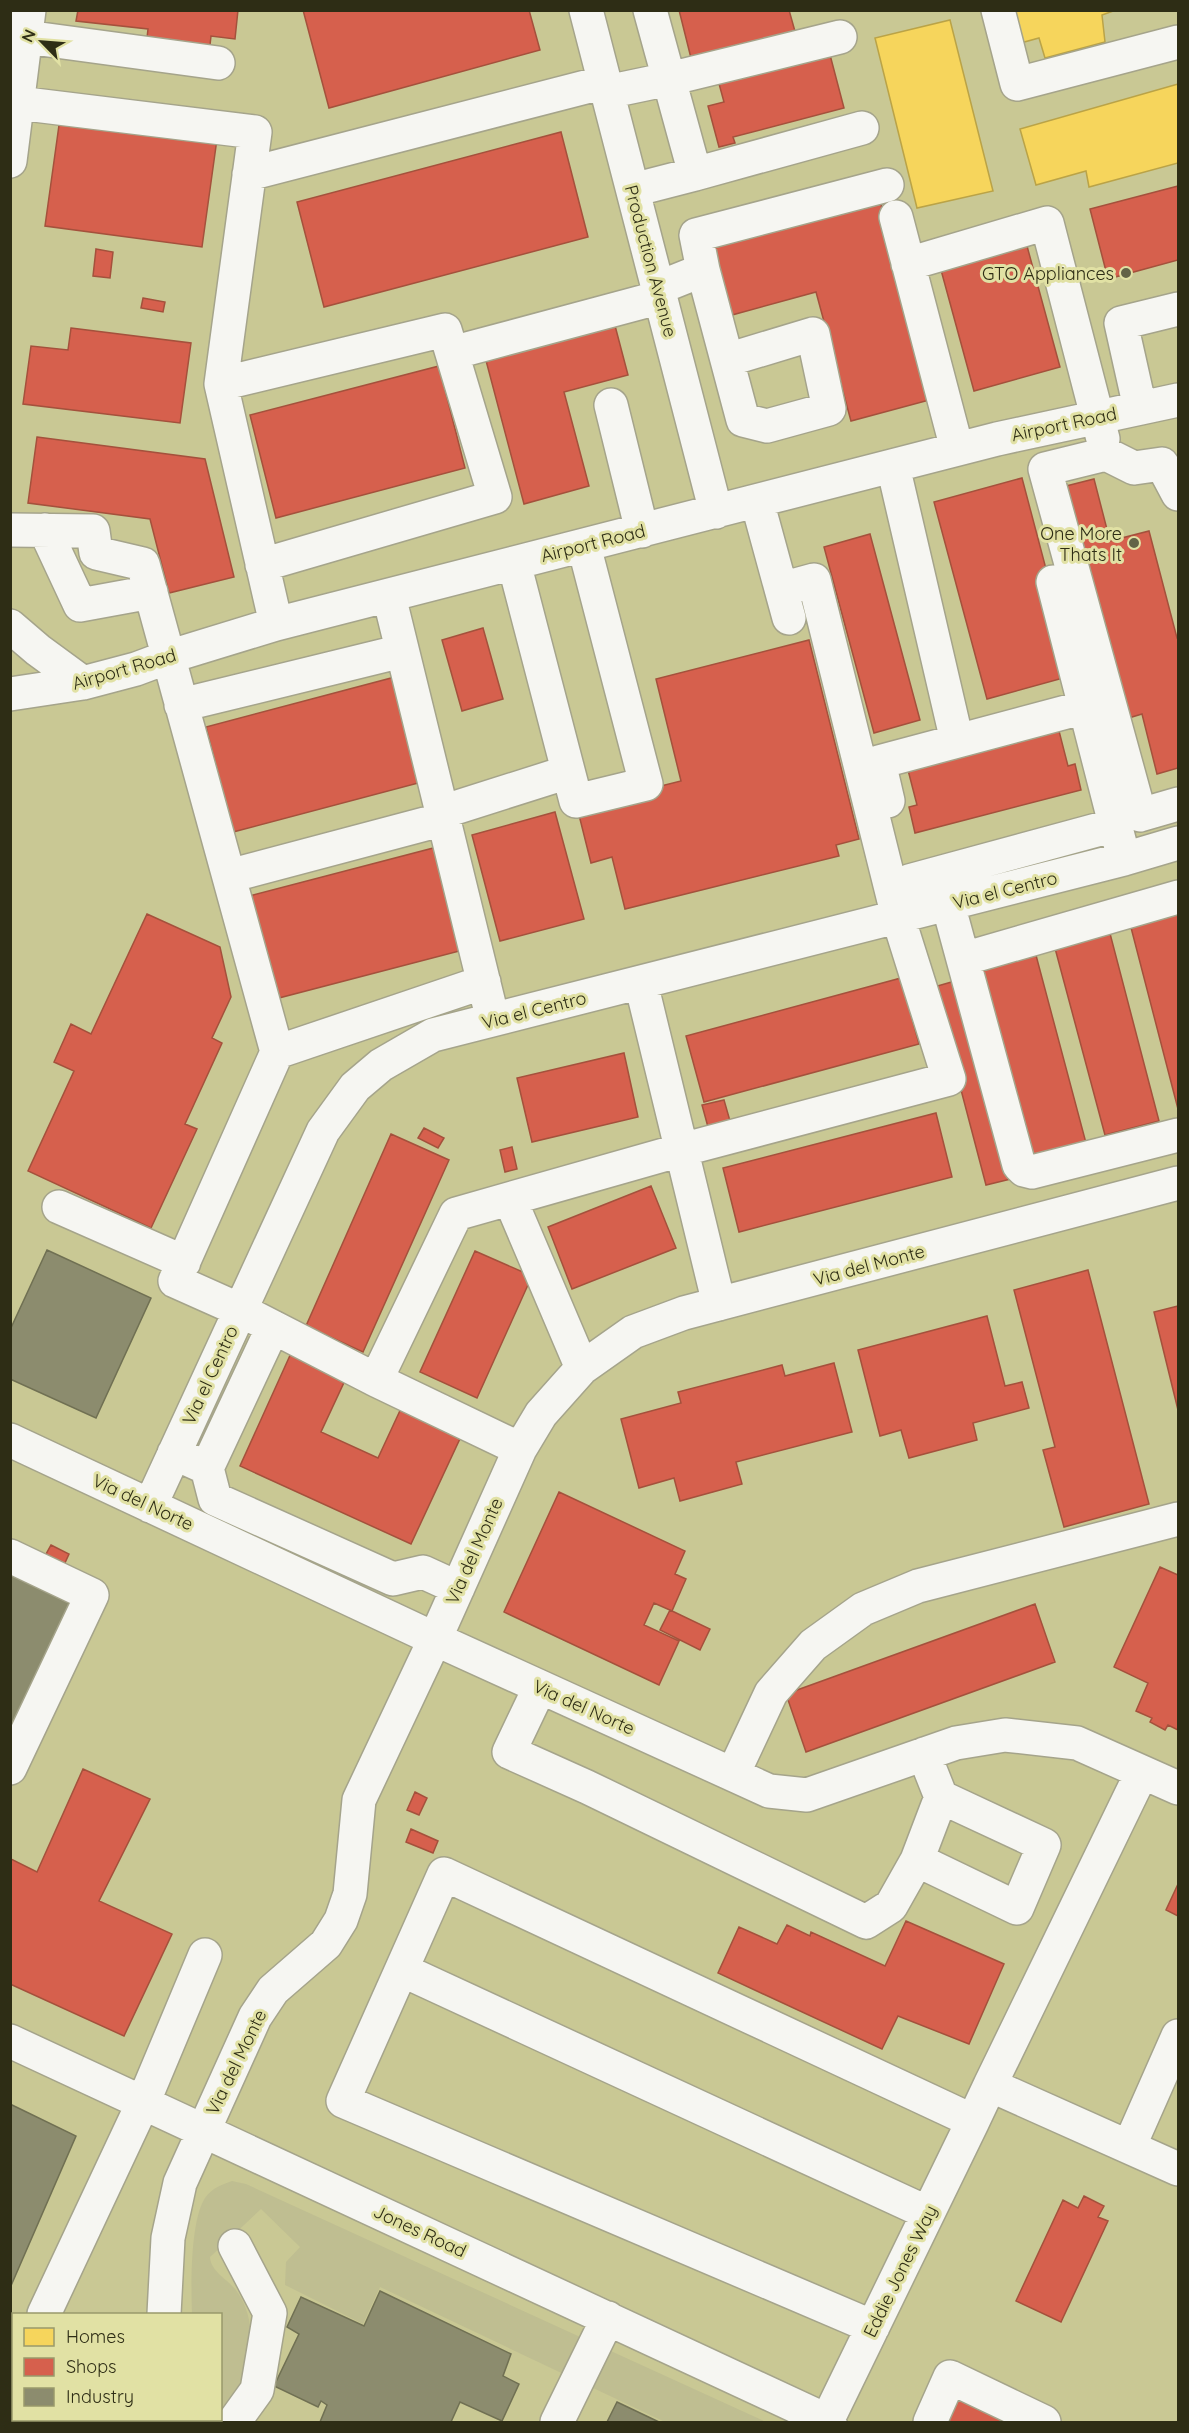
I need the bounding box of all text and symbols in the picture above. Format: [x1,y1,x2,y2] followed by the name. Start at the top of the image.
[12,12,72,72] north arrow
[17,26,40,45] text: N
[620,182,682,340] street label: Production Avenue
[982,262,1114,285] place label: GTO Appliances
[1119,266,1133,280] marker: GTO Appliances
[1009,402,1119,446] street label: Airport Road
[538,519,648,567] street label: Airport Road
[1040,522,1122,566] place label: One More Thats It
[1127,536,1141,550] marker: One More Thats It
[69,643,179,695] street label: Airport Road
[950,866,1060,914] street label: Via el Centro
[479,986,589,1034] street label: Via el Centro
[811,1239,927,1291] street label: Via del Monte
[177,1322,243,1428] street label: Via el Centro
[89,1469,197,1535] street label: Via del Norte
[440,1494,508,1608] street label: Via del Monte
[530,1674,638,1740] street label: Via del Norte
[201,2006,271,2118] street label: Via del Monte
[370,2199,470,2263] street label: Jones Road
[858,2201,942,2341] street label: Eddie Jones Way
[12,2313,222,2421] legend
[66,2325,125,2348] text: Homes
[66,2355,117,2378] text: Shops
[66,2385,134,2408] text: Industry

